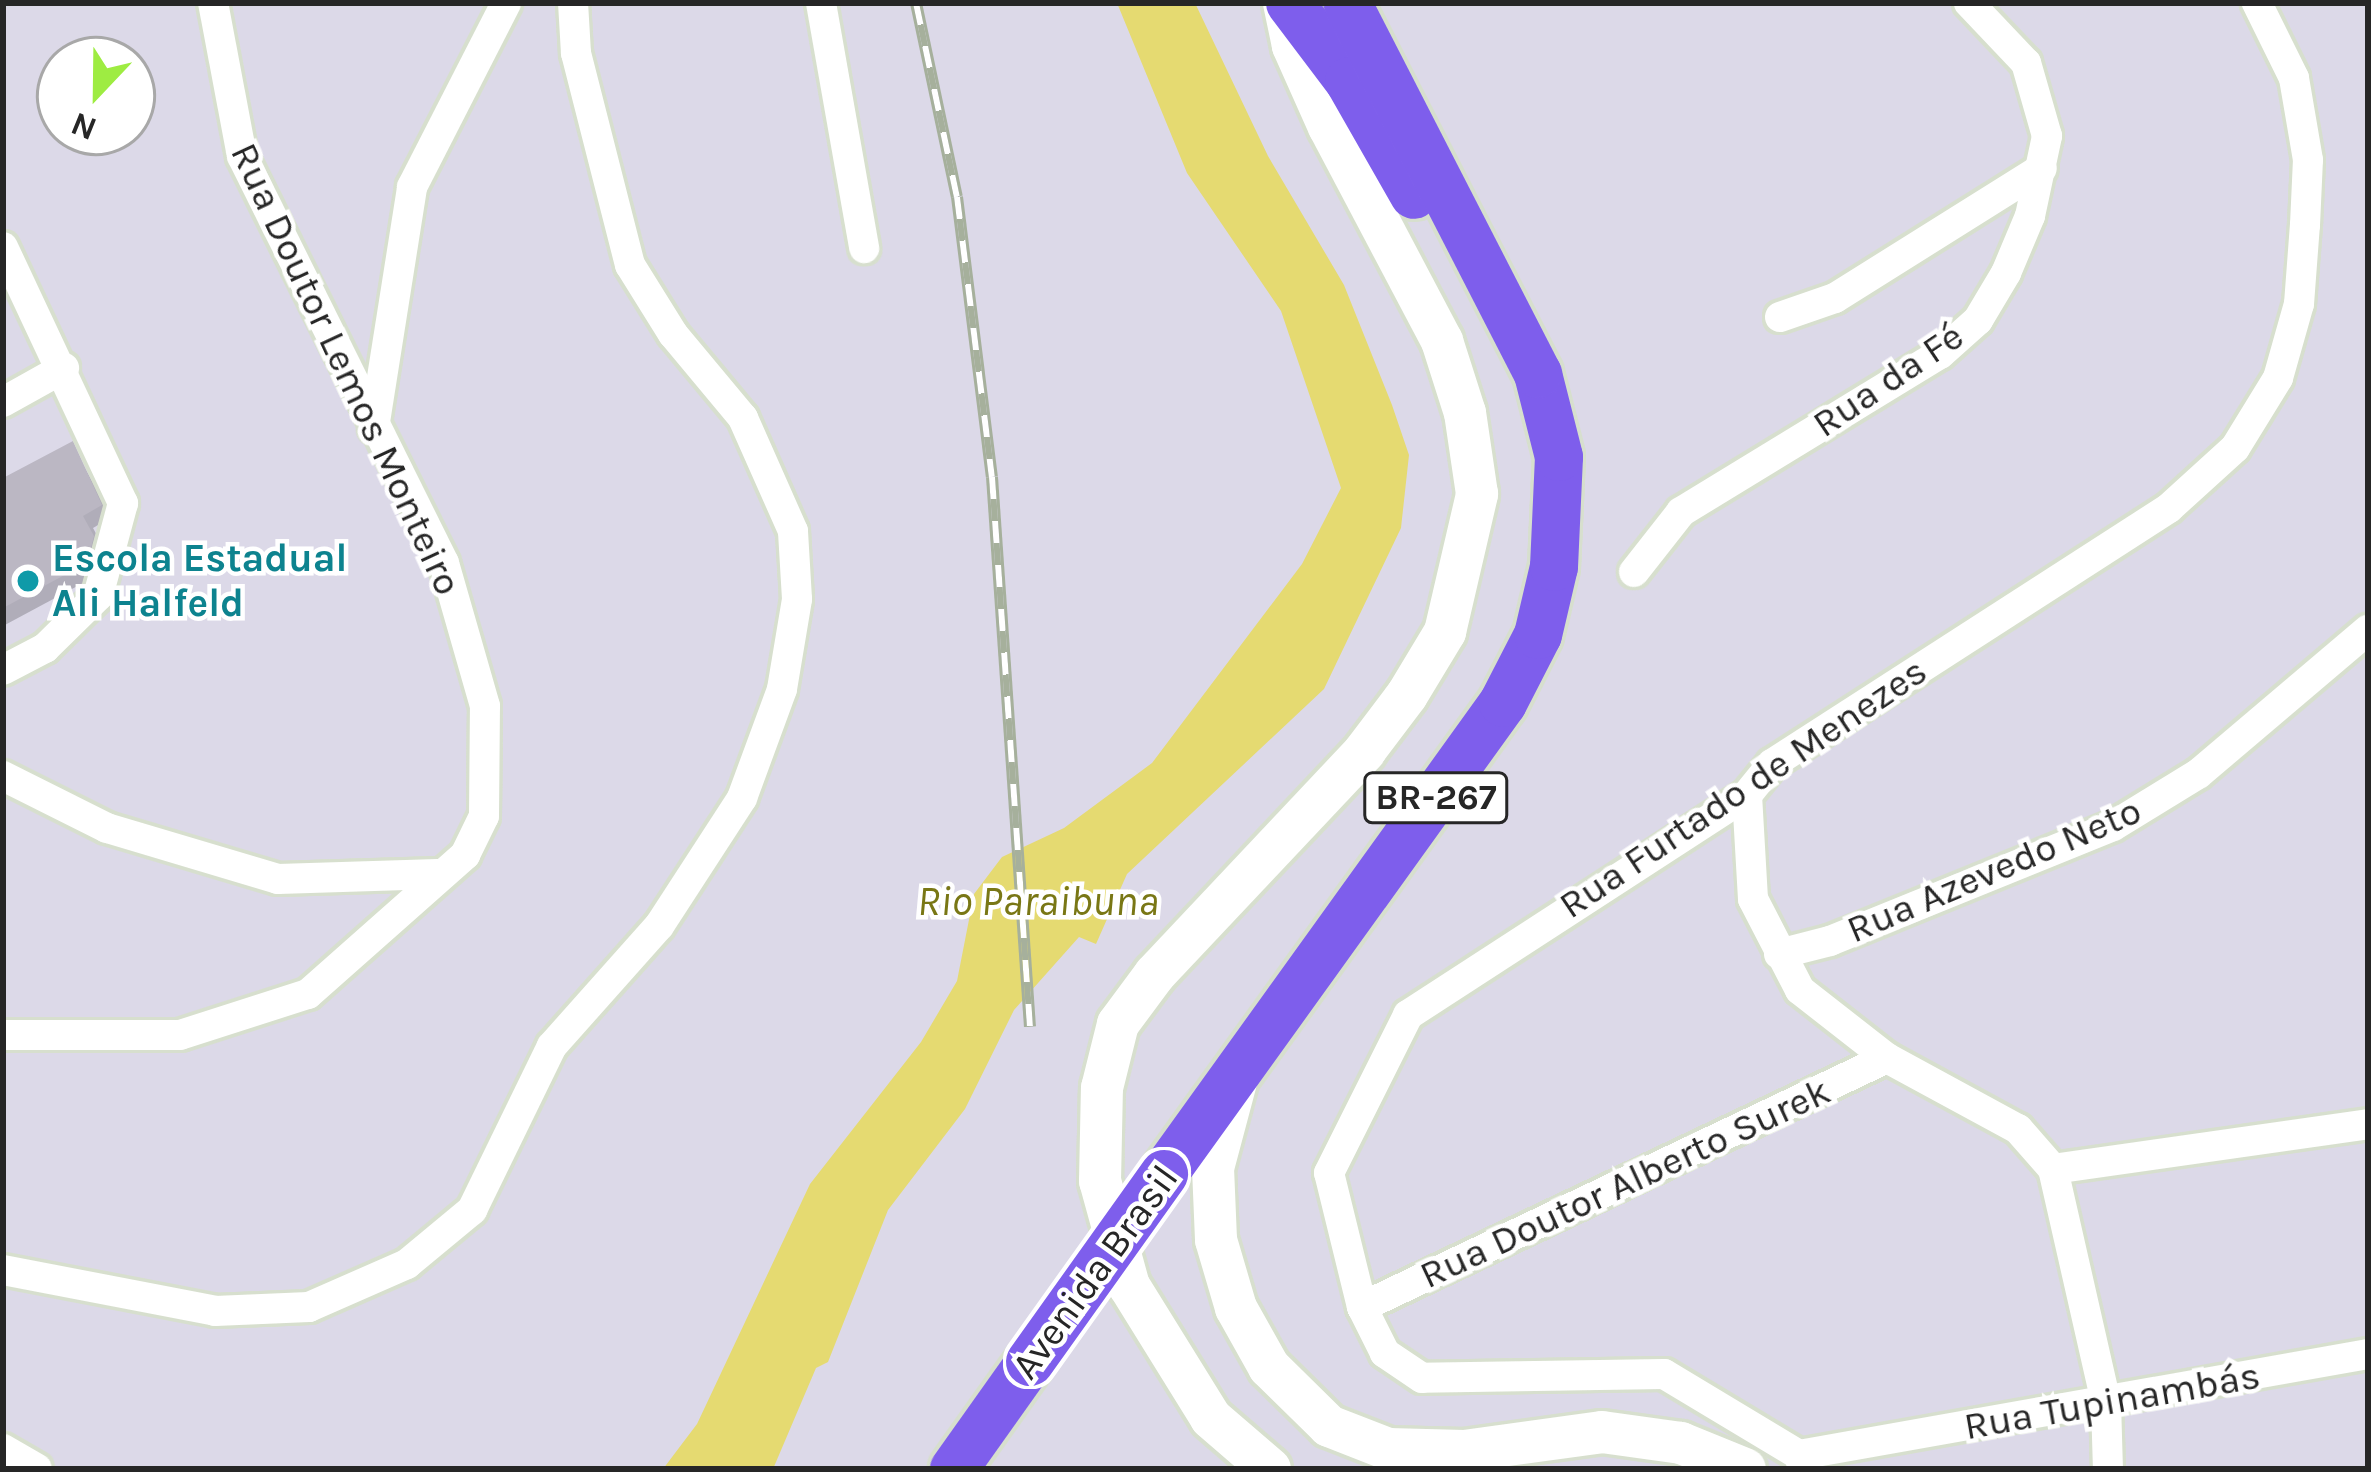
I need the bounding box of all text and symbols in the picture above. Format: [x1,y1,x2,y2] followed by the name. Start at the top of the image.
[36,36,156,156] north arrow
[66,105,102,149] text: N
[220,135,472,603] street label: Rua Doutor Lemos Monteiro
[1804,313,1972,447] street label: Rua da Fé
[52,536,347,627] place label: Escola Estadual Ali Halfeld
[15,568,41,594] marker: Escola Estadual Ali Halfeld
[1550,647,1936,929] street label: Rua Furtado de Menezes
[1361,768,1511,828] road number: BR-267
[1840,787,2148,953] street label: Rua Azevedo Neto
[917,876,1159,926] water label: Rio Paraibuna
[1412,1067,1838,1299] street label: Rua Doutor Alberto Surek
[1002,1156,1188,1388] street label: Avenida Brasil
[1960,1352,2264,1450] street label: Rua Tupinambás

